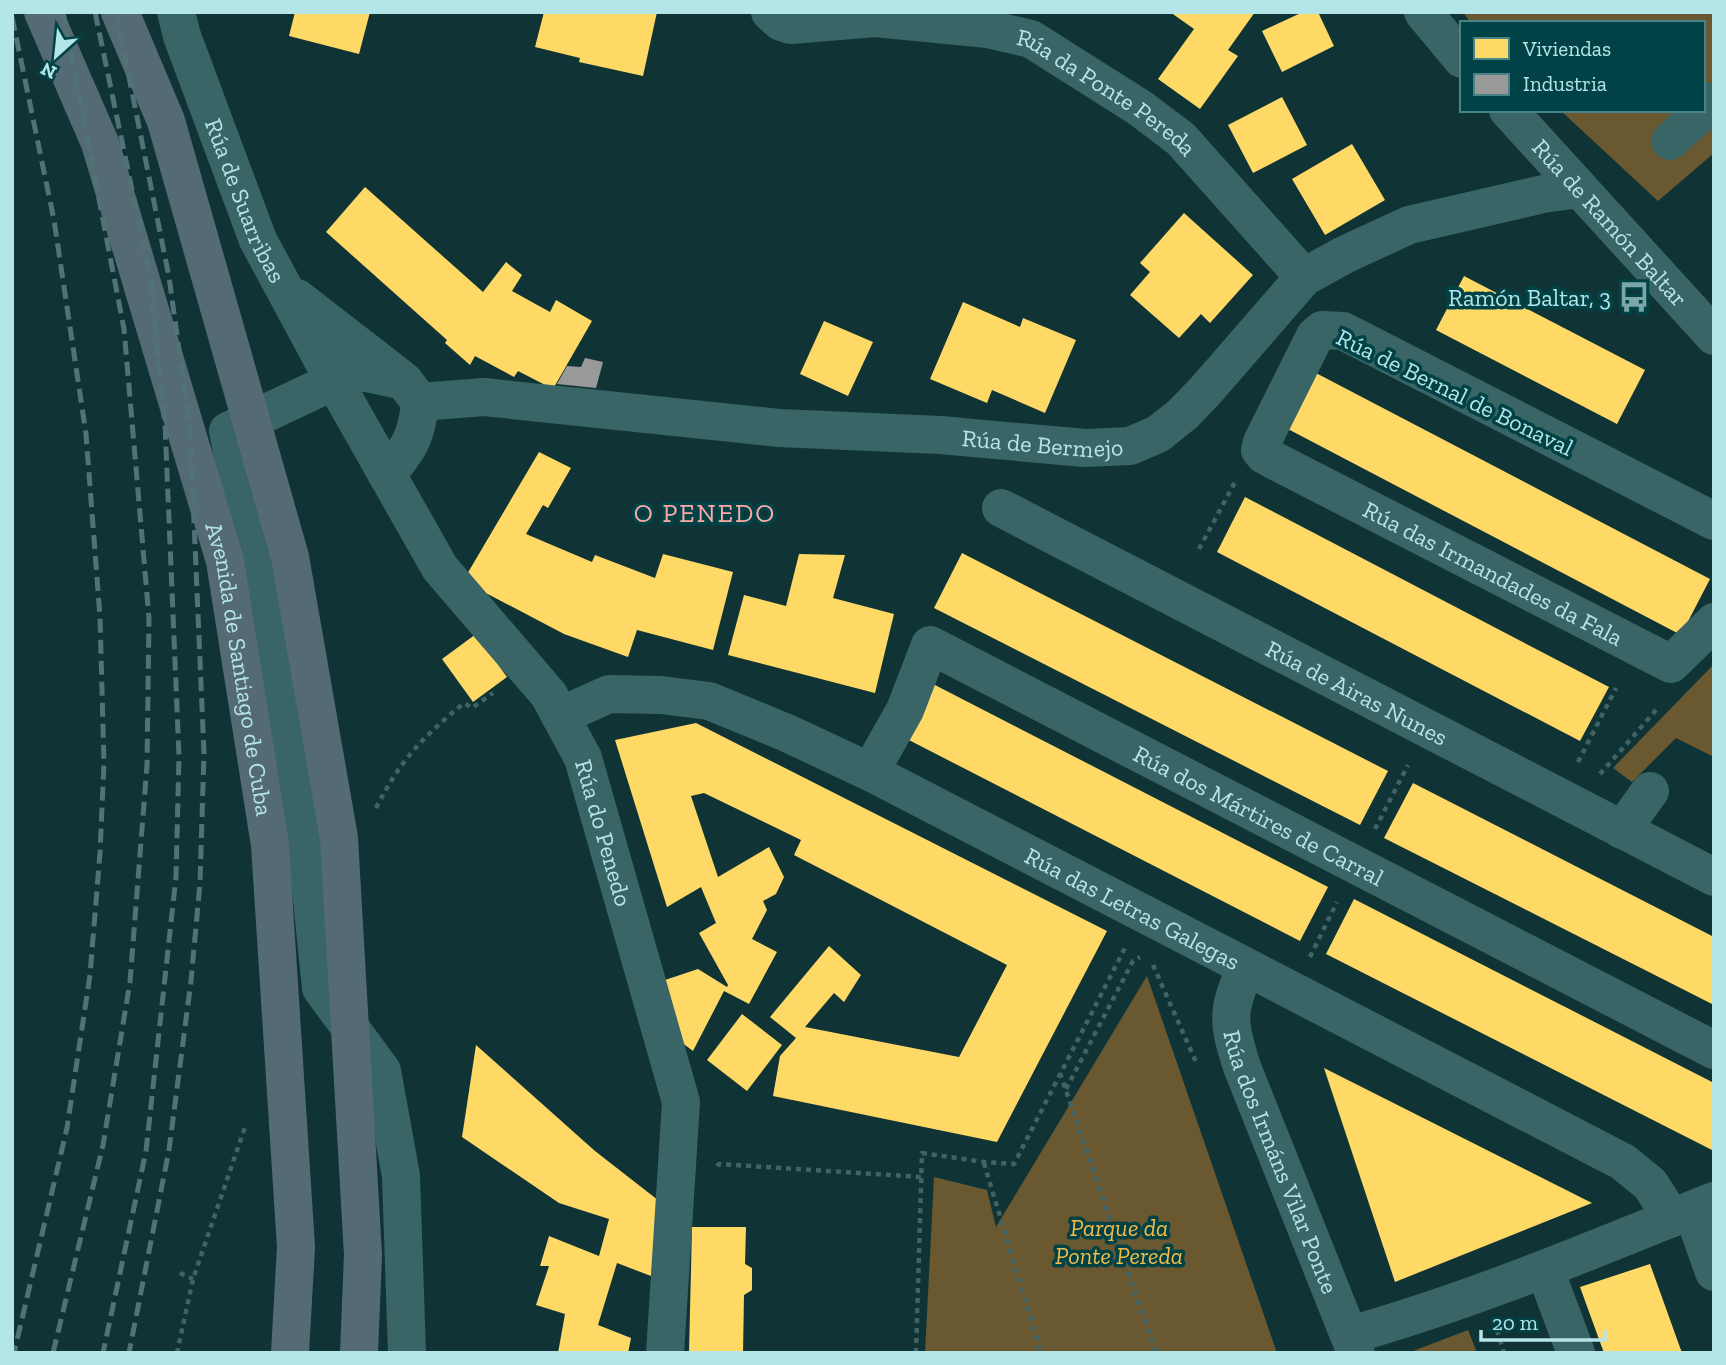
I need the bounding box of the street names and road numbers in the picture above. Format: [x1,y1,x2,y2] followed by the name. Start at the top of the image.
[1014,22,1203,162] street label: Rúa da Ponte Pereda
[199,114,293,287] street label: Rúa de Suarribas
[1527,132,1694,312] street label: Rúa de Ramón Baltar
[1332,322,1578,462] street label: Rúa de Bernal de Bonaval
[961,423,1124,463] street label: Rúa de Bermejo
[1358,494,1628,652] street label: Rúa das Irmandades da Fala
[200,518,280,818] street label: Avenida de Santiago de Cuba
[1261,633,1453,751] street label: Rúa de Airas Nunes
[1129,738,1389,891] street label: Rúa dos Mártires de Carral
[570,756,639,909] street label: Rúa do Penedo
[1020,840,1245,976] street label: Rúa das Letras Galegas
[1218,1027,1345,1297] street label: Rúa dos Irmáns Vilar Ponte

